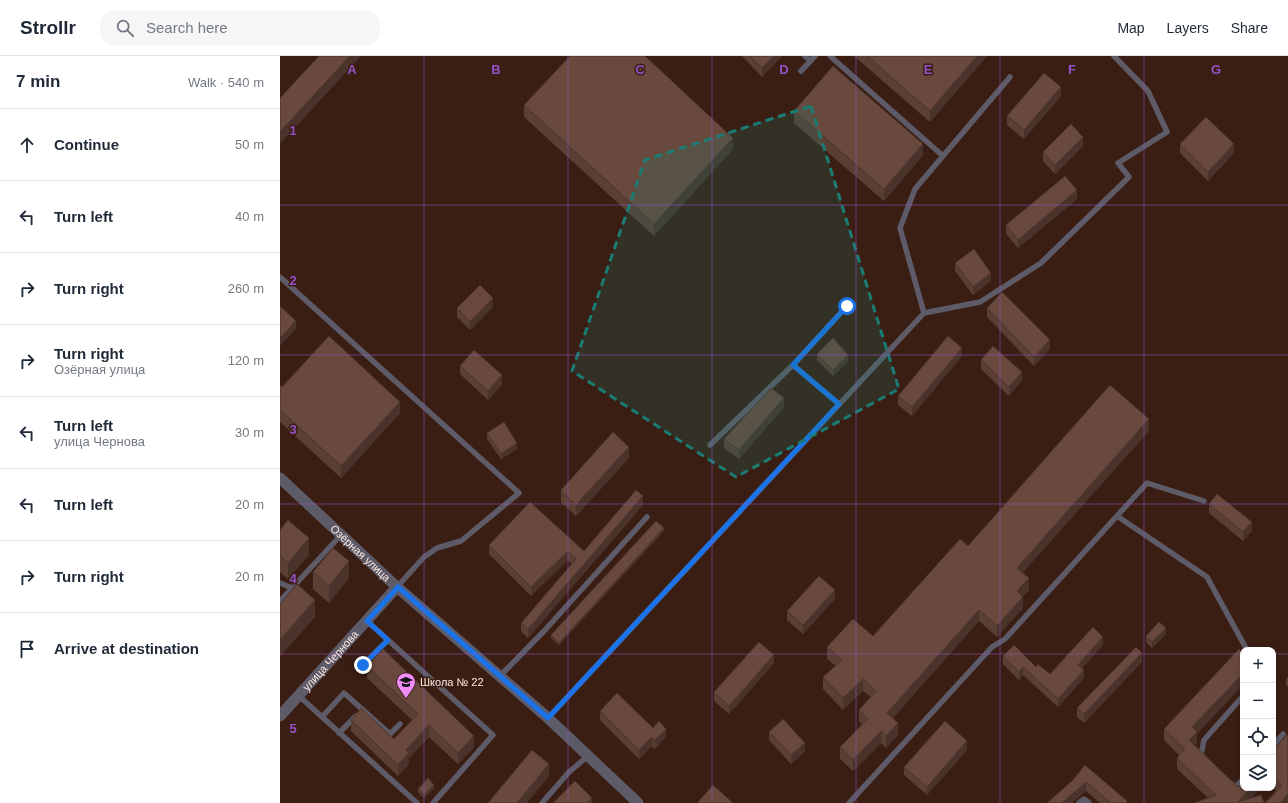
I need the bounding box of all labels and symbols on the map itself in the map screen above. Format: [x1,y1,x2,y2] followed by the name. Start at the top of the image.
[347,62,357,77] text: A
[491,62,501,77] text: B
[635,62,645,77] text: C
[779,62,789,77] text: D
[924,62,933,77] text: E
[1068,62,1076,77] text: F
[1211,62,1221,77] text: G
[289,123,297,138] text: 1
[289,273,297,288] text: 2
[838,297,856,315] route start
[289,422,297,437] text: 3
[328,522,394,584] street label: Озёрная улица
[289,571,297,586] text: 4
[300,627,361,693] street label: улица Чернова
[354,656,372,674] route end
[395,671,417,699] school or university icon: Школа № 22
[420,676,484,688] place label: Школа № 22
[289,721,297,736] text: 5

